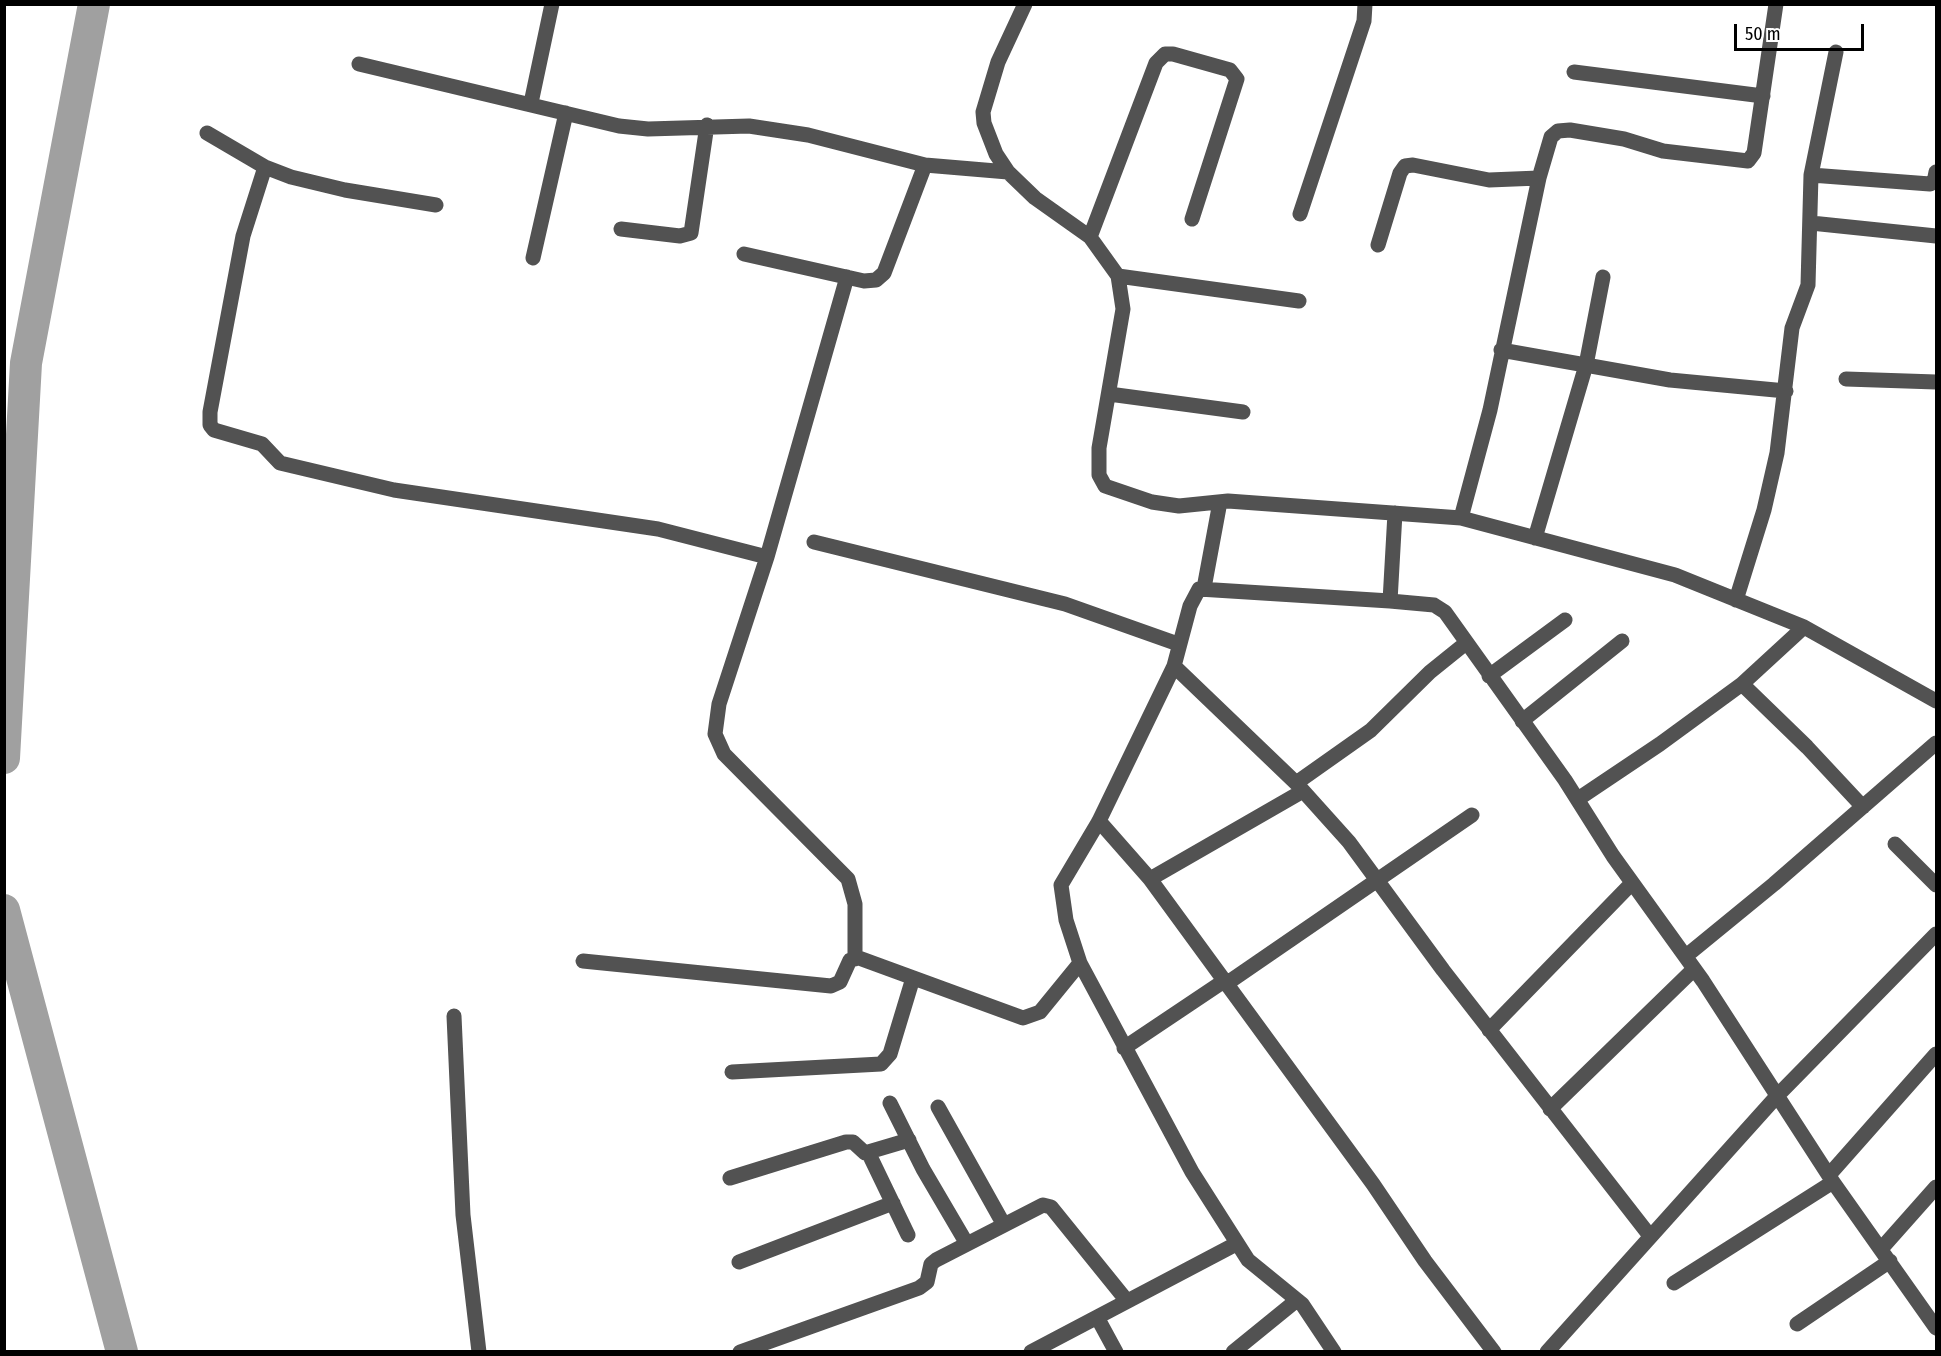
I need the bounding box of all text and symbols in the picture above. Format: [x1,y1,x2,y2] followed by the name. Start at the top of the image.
[1737,12,1868,50] scale bar
[1745,23,1781,45] text: 50 m

